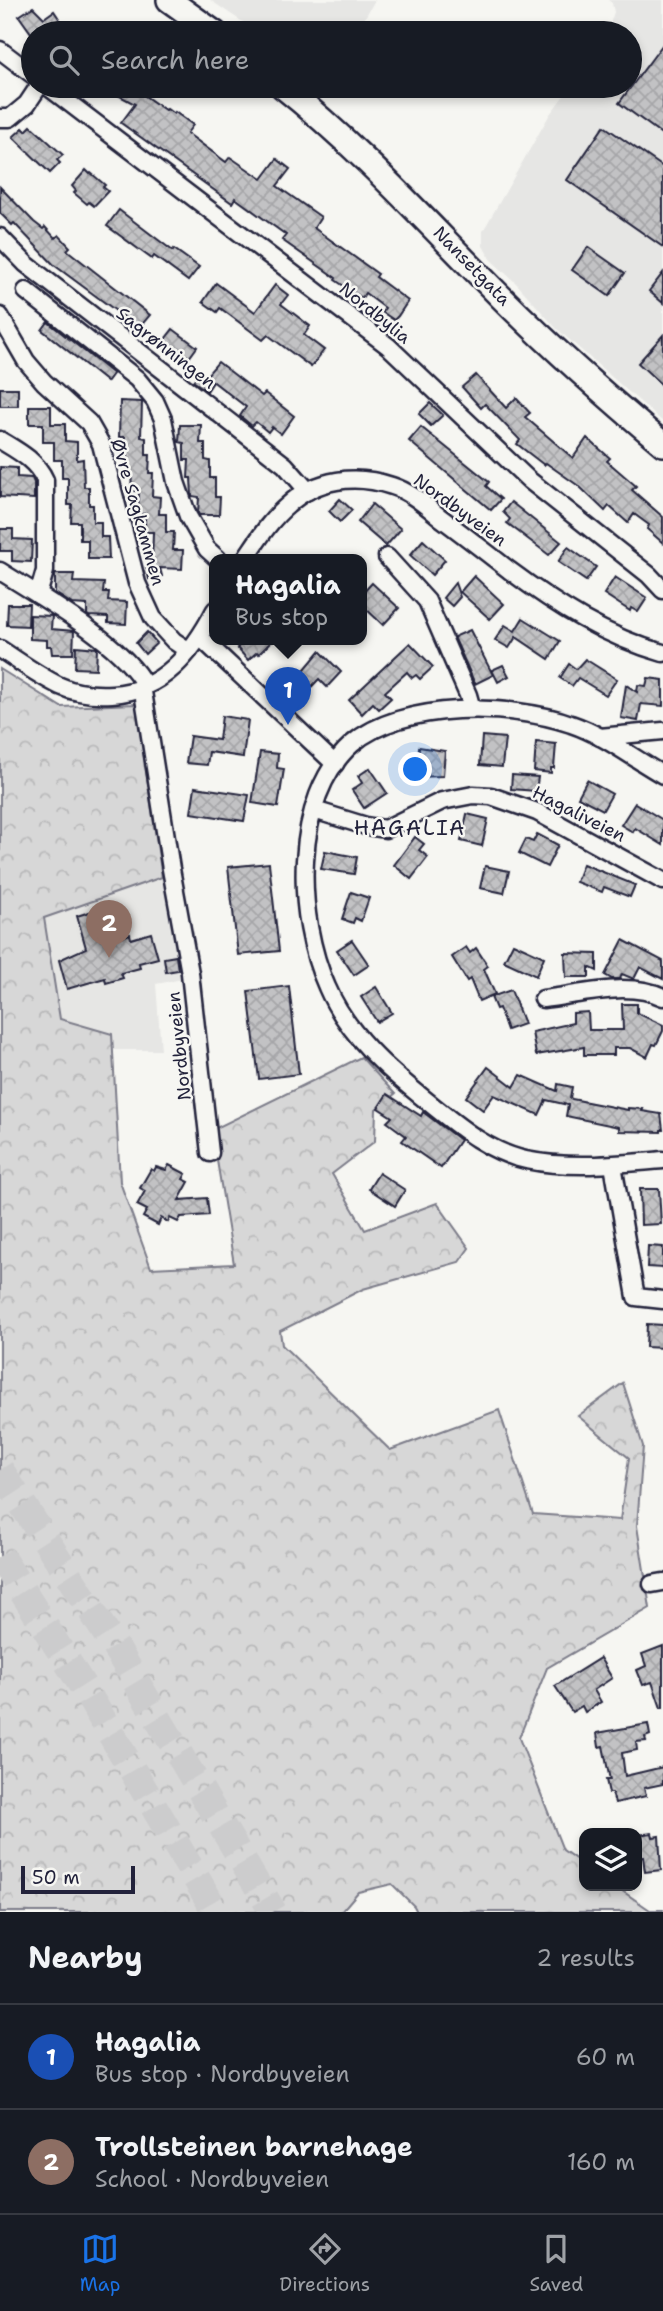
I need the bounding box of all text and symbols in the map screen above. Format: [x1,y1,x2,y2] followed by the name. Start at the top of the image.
[21,21,642,98] search box
[45,41,83,79] icon: search
[101,42,250,77] text: Search here
[428,221,516,311] street label: Nansetgata
[334,277,416,349] street label: Nordbylia
[111,302,221,394] street label: Sagrønningen
[106,436,170,588] street label: Øvre Sagkammen
[409,468,511,552] street label: Nordbyveien
[209,554,367,645] popup
[235,567,341,602] text: Hagalia
[235,602,328,632] text: Bus stop
[265,667,311,725] pin: 1
[398,752,432,786] your location
[528,780,630,848] street label: Hagaliveien
[354,814,466,842] district label: HAGALIA
[86,900,132,958] pin: 2
[161,990,197,1102] street label: Nordbyveien
[579,1828,642,1891] map controls
[579,1828,642,1891] button: layers
[21,1863,135,1895] scale bar
[32,1865,80,1890] text: 50 m
[28,1937,143,1978] text: Nearby
[536,1943,635,1973] text: 2 results
[95,2024,201,2059] text: Hagalia
[46,2042,56,2072] text: 1
[576,2042,635,2072] text: 60 m
[95,2059,350,2089] text: Bus stop · Nordbyveien
[95,2129,413,2164] text: Trollsteinen barnehage
[43,2147,59,2177] text: 2
[567,2147,635,2177] text: 160 m
[95,2164,329,2194] text: School · Nordbyveien
[80,2230,120,2297] tab: Map
[280,2230,370,2297] tab: Directions
[529,2230,583,2297] tab: Saved

